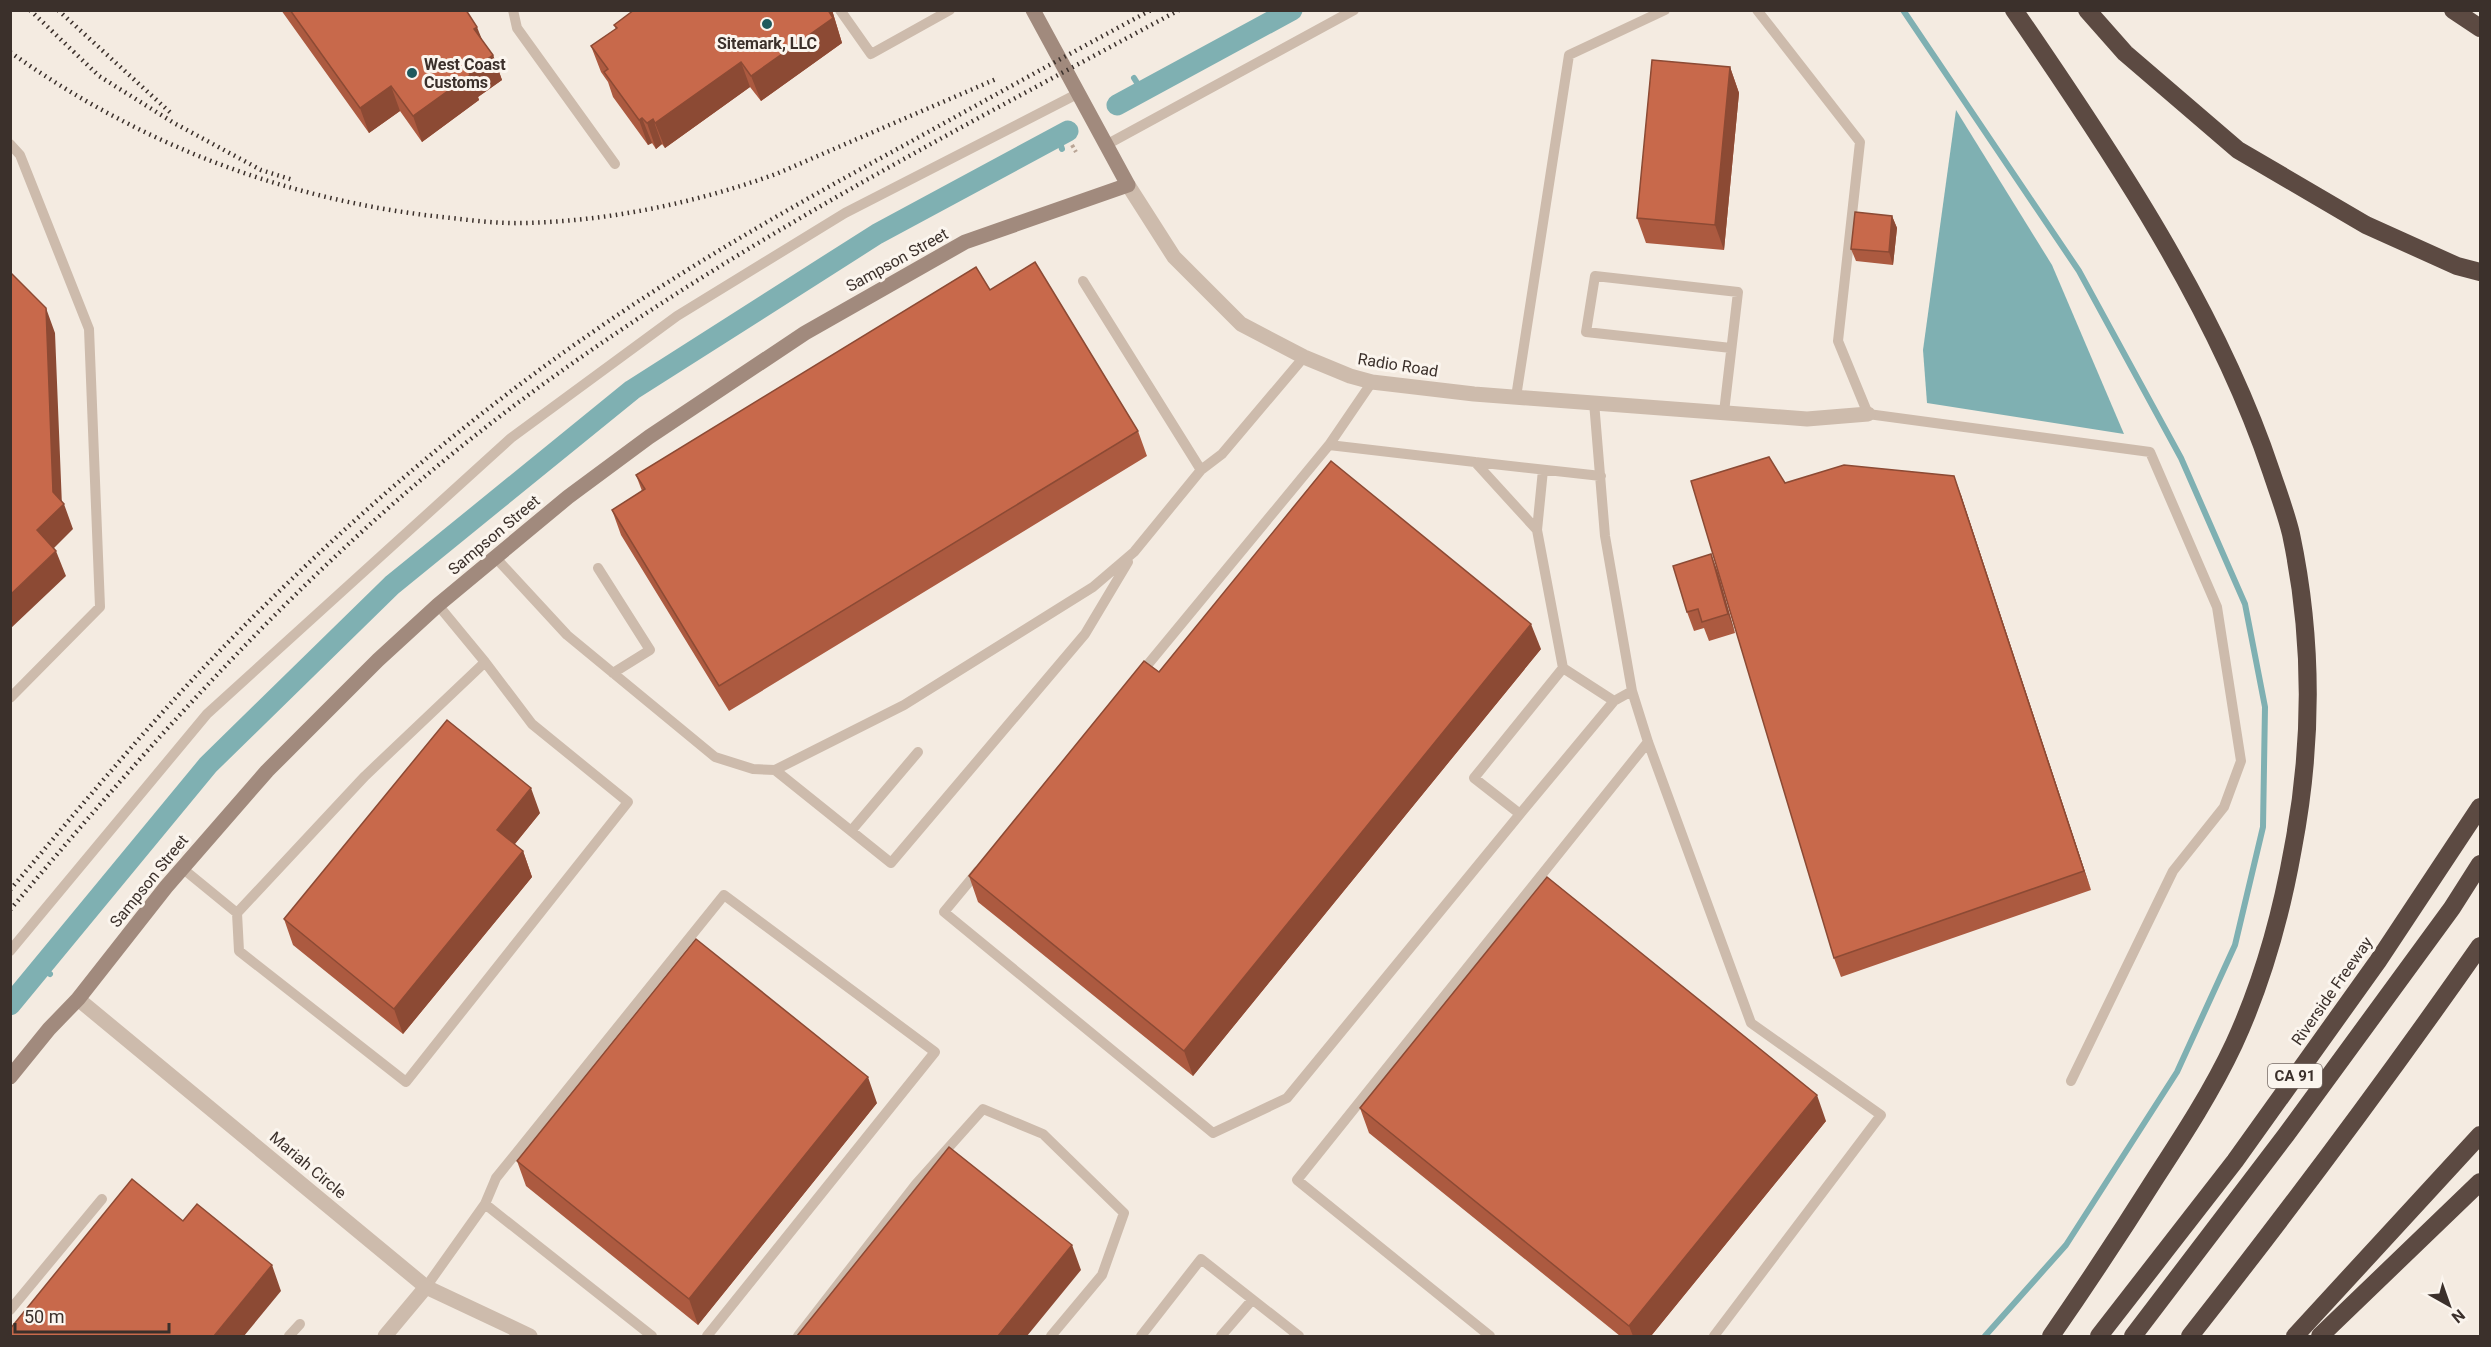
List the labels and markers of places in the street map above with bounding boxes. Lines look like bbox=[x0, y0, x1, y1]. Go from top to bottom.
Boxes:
marker: Sitemark, LLC bbox=[760, 17, 774, 31]
place label: Sitemark, LLC bbox=[717, 34, 817, 53]
place label: West Coast Customs bbox=[424, 55, 506, 92]
marker: West Coast Customs bbox=[405, 66, 419, 80]

